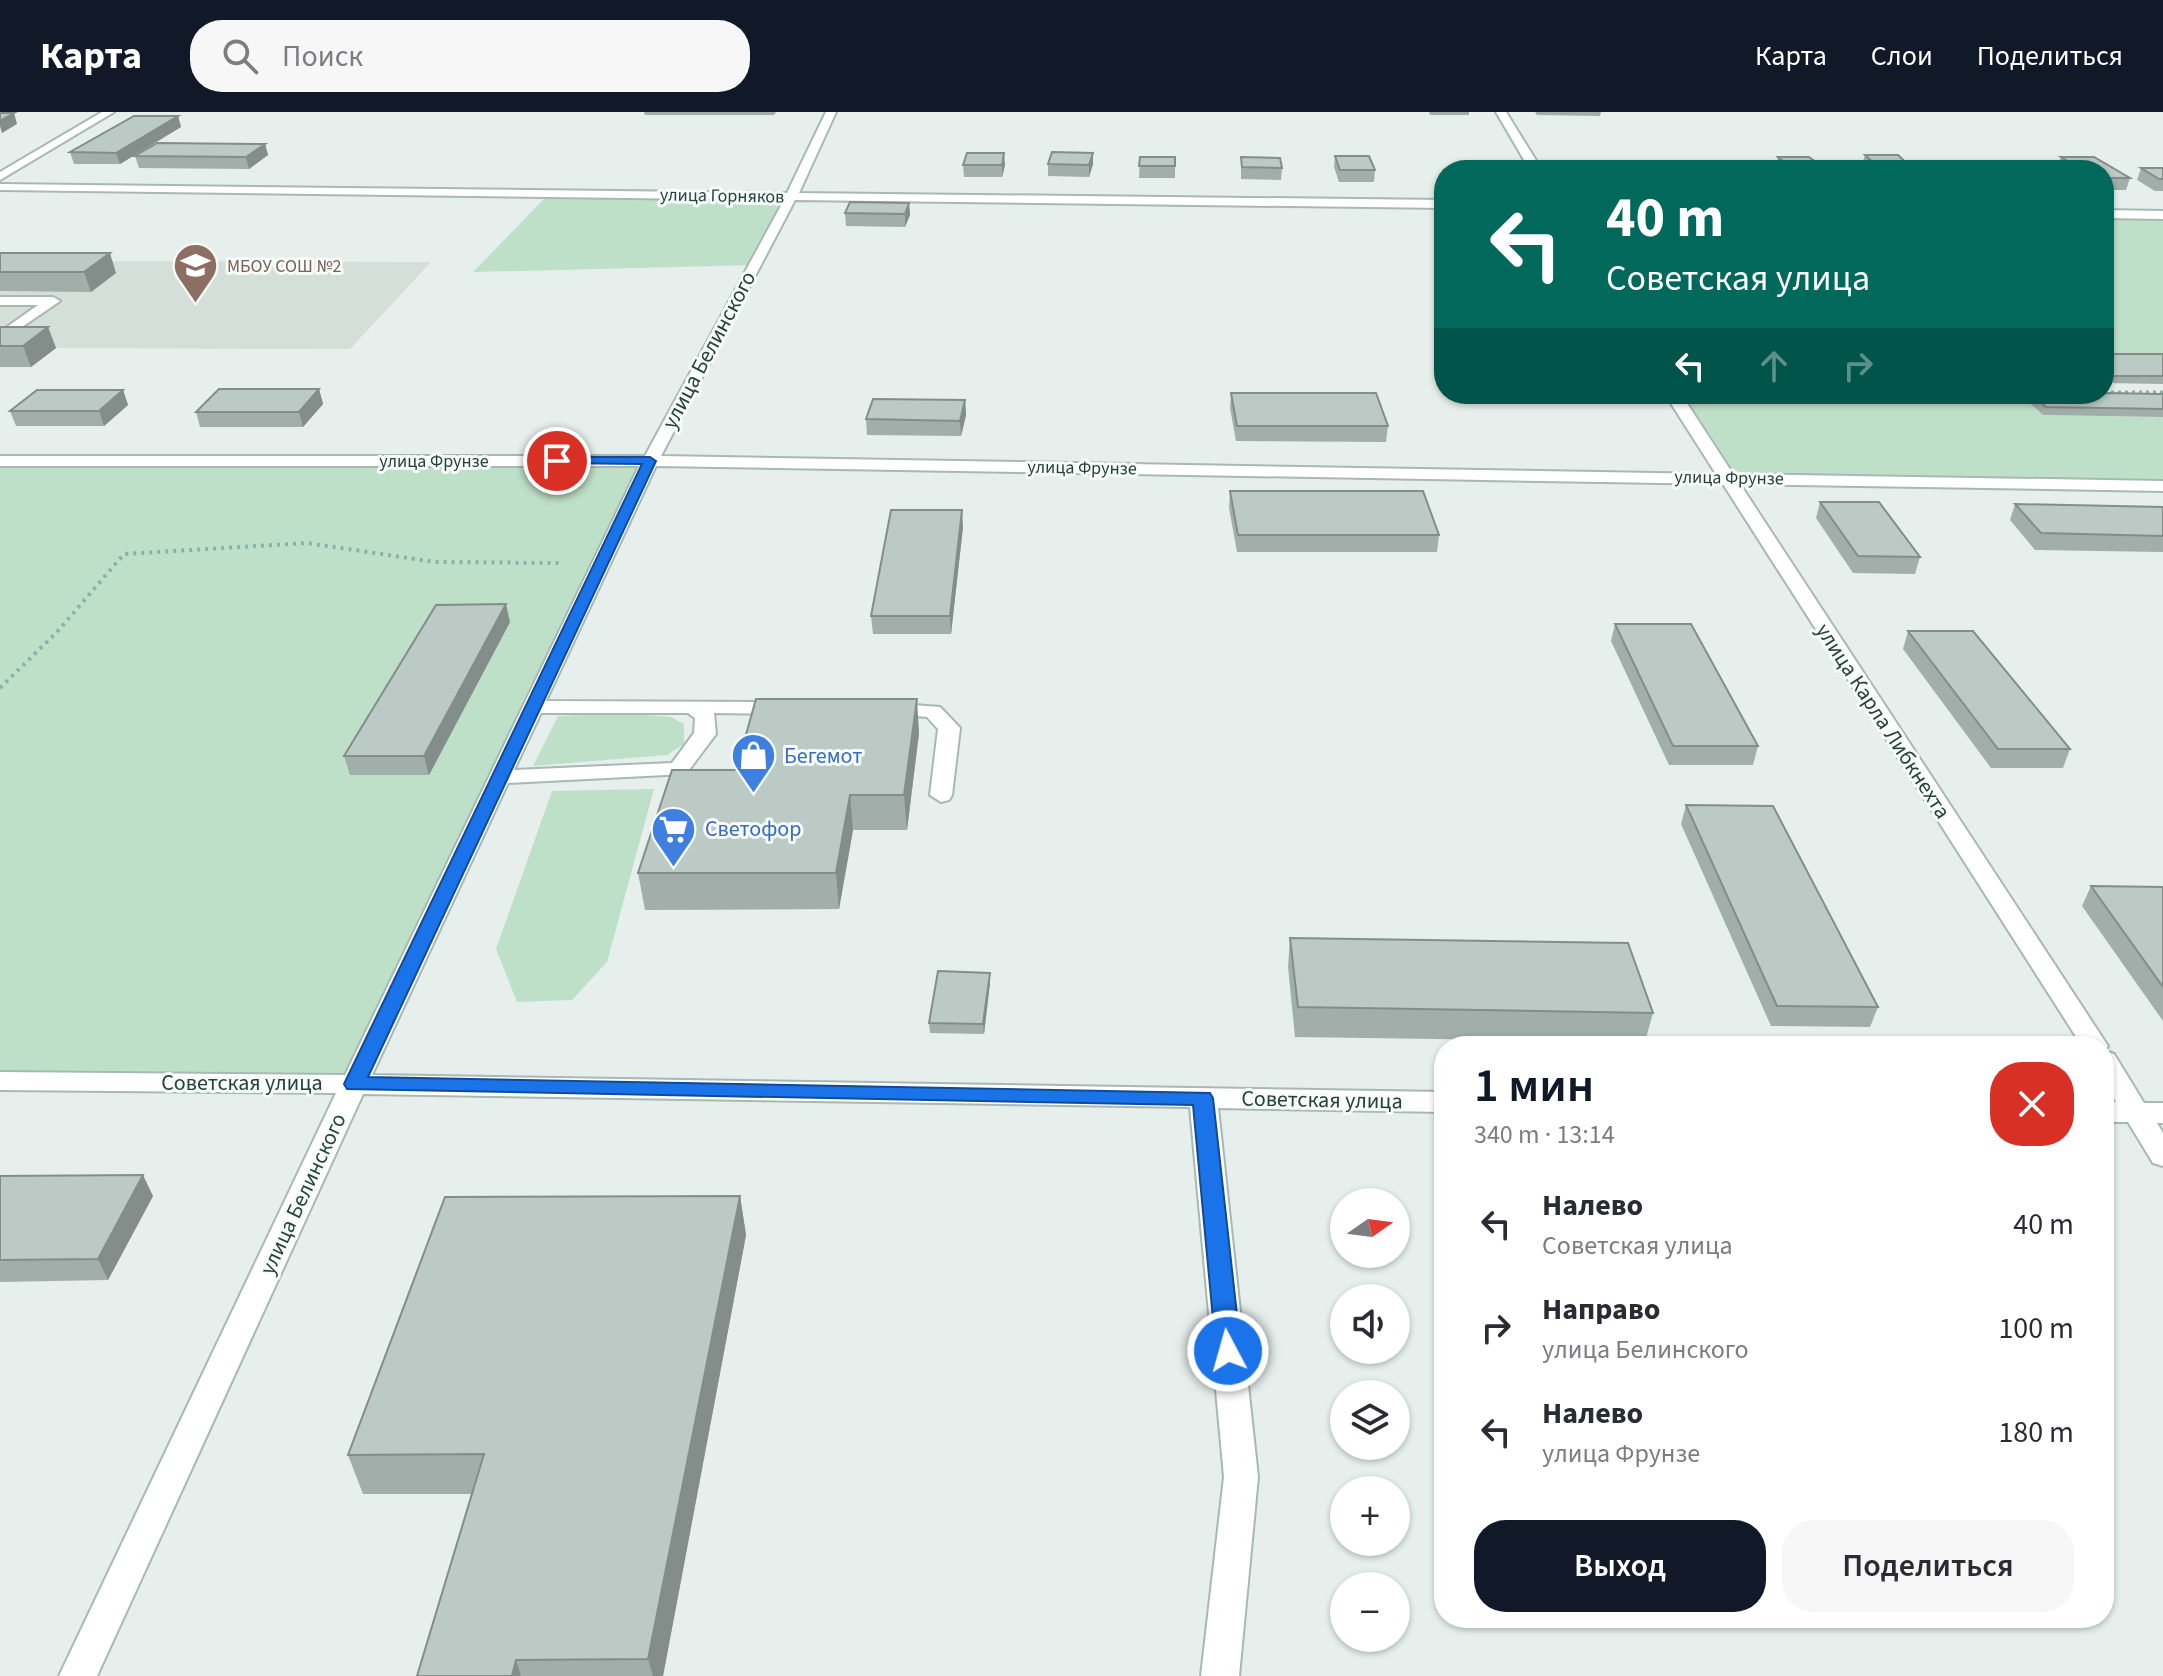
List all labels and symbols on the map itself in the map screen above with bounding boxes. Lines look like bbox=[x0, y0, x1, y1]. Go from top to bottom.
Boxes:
street label: улица Горняков bbox=[660, 182, 784, 210]
school or university icon: МБОУ СОШ №2 bbox=[172, 242, 220, 305]
place label: МБОУ СОШ №2 bbox=[227, 254, 342, 279]
street label: улица Белинского bbox=[654, 265, 764, 435]
pin bbox=[523, 427, 591, 495]
street label: улица Фрунзе bbox=[379, 449, 489, 474]
street label: улица Фрунзе bbox=[1027, 455, 1137, 481]
street label: улица Фрунзе bbox=[1674, 465, 1784, 491]
street label: улица Карла Либкнехта bbox=[1808, 617, 1958, 825]
shop icon: Бегемот bbox=[729, 732, 777, 795]
place label: Бегемот bbox=[784, 740, 862, 772]
supermarket icon: Светофор bbox=[650, 805, 698, 868]
place label: Светофор bbox=[705, 813, 801, 845]
street label: Советская улица bbox=[161, 1067, 323, 1099]
street label: Советская улица bbox=[1241, 1083, 1403, 1117]
street label: улица Белинского bbox=[252, 1108, 354, 1280]
north arrow bbox=[1330, 1188, 1410, 1268]
position arrow bbox=[1186, 1309, 1270, 1393]

